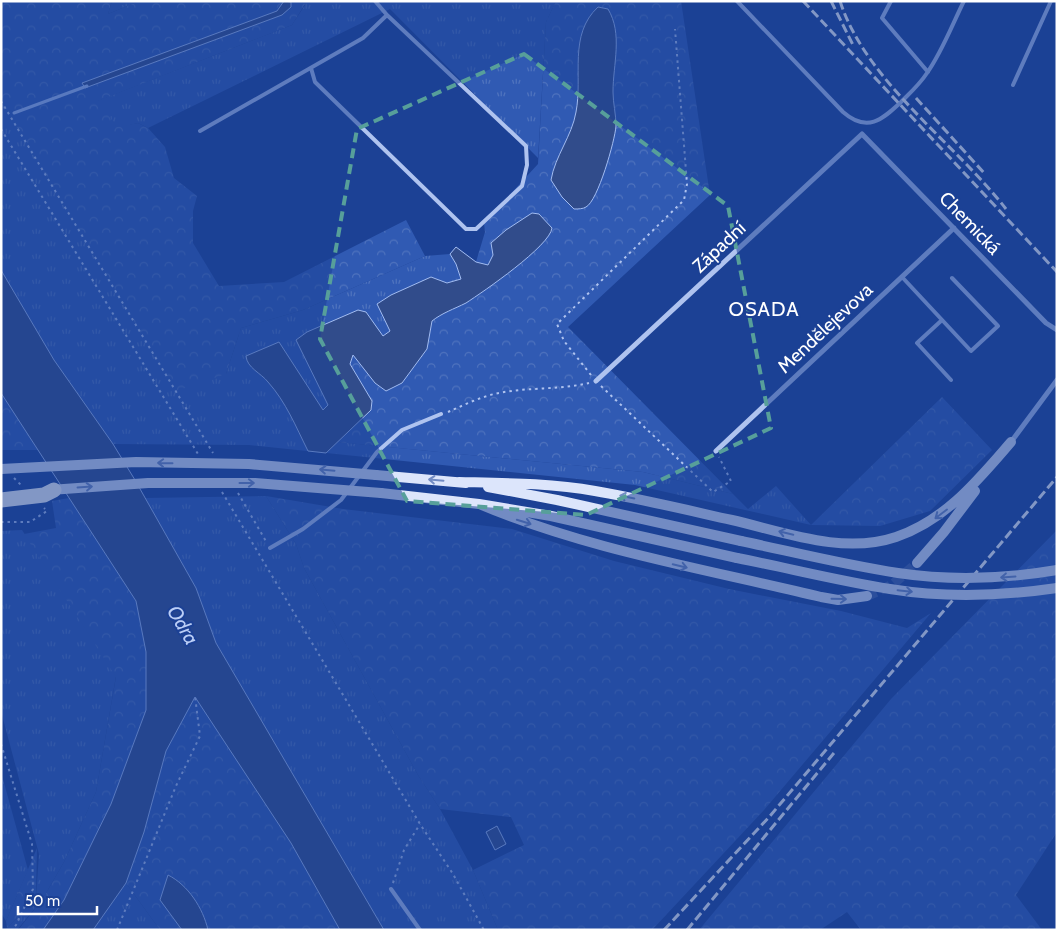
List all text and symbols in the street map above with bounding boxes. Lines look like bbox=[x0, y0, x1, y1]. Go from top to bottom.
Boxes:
street label: Chemická bbox=[934, 187, 1006, 259]
street label: Západní bbox=[688, 217, 750, 277]
street label: Mendělejevova bbox=[773, 278, 877, 378]
district label: OSADA bbox=[728, 297, 800, 321]
one-way arrow bbox=[157, 458, 174, 468]
one-way arrow bbox=[319, 466, 335, 475]
one-way arrow bbox=[428, 475, 444, 484]
one-way arrow bbox=[239, 479, 255, 488]
one-way arrow bbox=[77, 483, 93, 492]
one-way arrow bbox=[620, 492, 636, 501]
one-way arrow bbox=[934, 509, 948, 519]
one-way arrow bbox=[516, 517, 532, 527]
one-way arrow bbox=[778, 528, 794, 537]
one-way arrow bbox=[672, 561, 688, 571]
one-way arrow bbox=[1001, 572, 1017, 581]
one-way arrow bbox=[897, 586, 913, 596]
one-way arrow bbox=[831, 594, 847, 604]
water label: Odra bbox=[162, 601, 204, 649]
scale bar bbox=[18, 884, 96, 916]
text: 50 m bbox=[25, 892, 60, 910]

